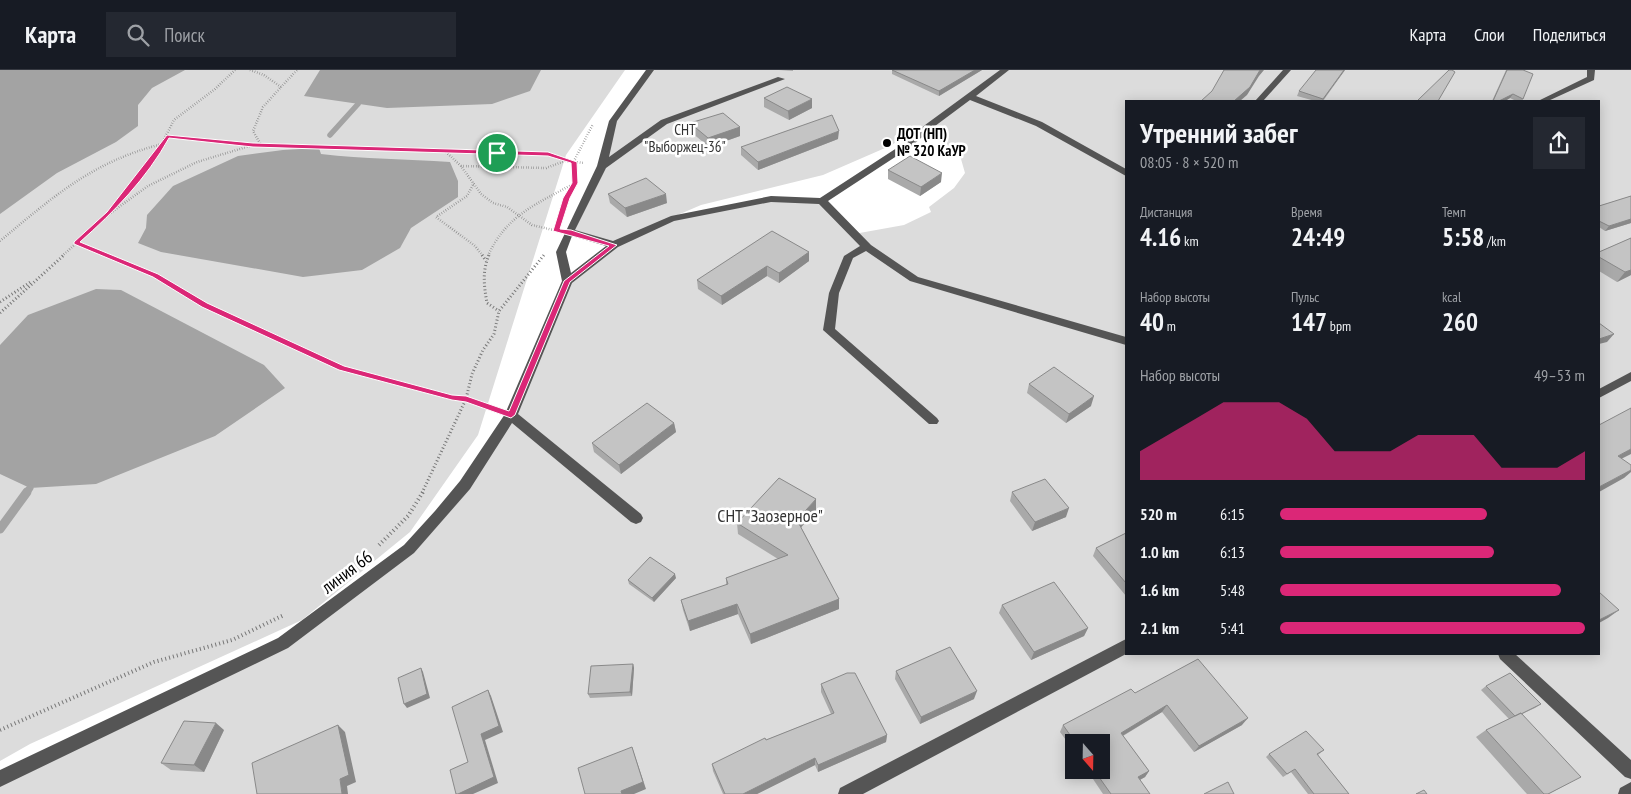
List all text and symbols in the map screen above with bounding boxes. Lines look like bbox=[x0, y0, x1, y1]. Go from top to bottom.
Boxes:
search box bbox=[106, 12, 456, 57]
text: Карта bbox=[25, 19, 76, 50]
icon: search bbox=[124, 21, 152, 49]
text: Поиск bbox=[164, 23, 205, 47]
text: Карта bbox=[1409, 23, 1446, 46]
text: Слои bbox=[1474, 23, 1505, 46]
text: Поделиться bbox=[1533, 23, 1606, 46]
text: Утренний забег bbox=[1140, 114, 1298, 151]
button: share bbox=[1533, 117, 1585, 169]
park label: СНТ "Выборжец-36" bbox=[644, 120, 726, 156]
place label: ДОТ (НП) № 320 КаУР bbox=[897, 124, 966, 160]
pin bbox=[476, 132, 518, 174]
marker: ДОТ (НП) № 320 КаУР bbox=[881, 137, 893, 149]
icon: arrive bbox=[483, 139, 511, 167]
text: 08:05 · 8 × 520 m bbox=[1140, 152, 1238, 172]
text: Дистанция bbox=[1140, 203, 1193, 221]
text: Время bbox=[1291, 203, 1322, 221]
text: Темп bbox=[1442, 203, 1466, 221]
text: 4.16 bbox=[1140, 221, 1181, 253]
text: 24:49 bbox=[1291, 221, 1345, 253]
text: 5:58 bbox=[1442, 221, 1484, 253]
text: km bbox=[1181, 232, 1199, 250]
text: /km bbox=[1484, 232, 1506, 250]
text: Набор высоты bbox=[1140, 288, 1210, 306]
text: Пульс bbox=[1291, 288, 1319, 306]
text: kcal bbox=[1442, 288, 1461, 306]
text: 40 bbox=[1140, 306, 1164, 338]
text: 147 bbox=[1291, 306, 1327, 338]
text: 260 bbox=[1442, 306, 1478, 338]
text: m bbox=[1164, 317, 1176, 335]
text: bpm bbox=[1327, 317, 1351, 335]
text: Набор высоты bbox=[1140, 365, 1220, 385]
text: 49–53 m bbox=[1534, 365, 1585, 385]
park label: СНТ "Заозерное" bbox=[717, 504, 823, 527]
text: 520 m bbox=[1140, 504, 1177, 524]
text: 6:15 bbox=[1220, 504, 1245, 524]
text: 1.0 km bbox=[1140, 542, 1179, 562]
text: 6:13 bbox=[1220, 542, 1245, 562]
street label: линия 66 bbox=[316, 545, 377, 599]
text: 1.6 km bbox=[1140, 580, 1179, 600]
text: 5:48 bbox=[1220, 580, 1245, 600]
text: 2.1 km bbox=[1140, 618, 1179, 638]
text: 5:41 bbox=[1220, 618, 1245, 638]
north arrow bbox=[1065, 734, 1110, 779]
map controls bbox=[1065, 734, 1110, 779]

